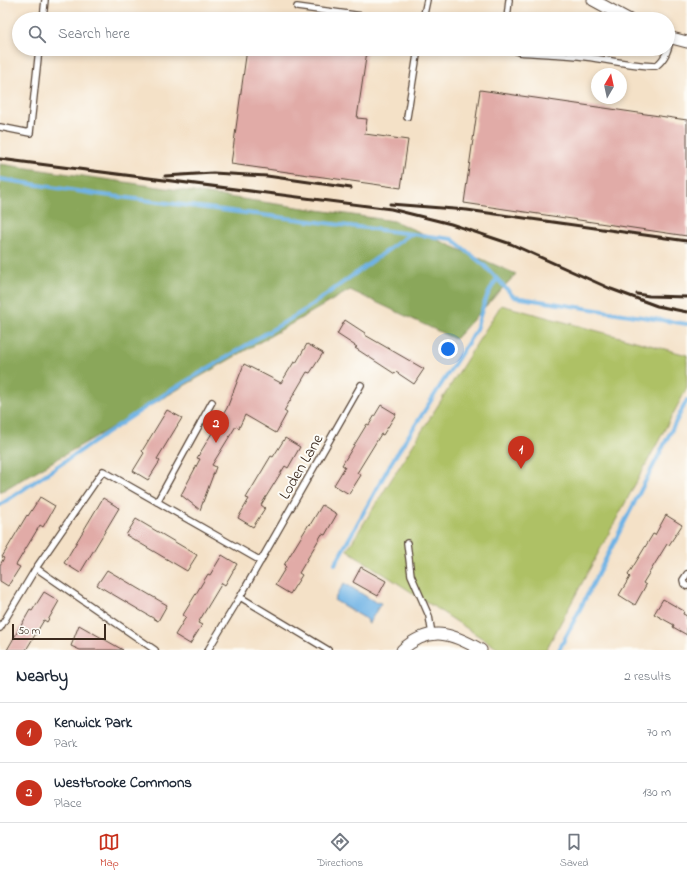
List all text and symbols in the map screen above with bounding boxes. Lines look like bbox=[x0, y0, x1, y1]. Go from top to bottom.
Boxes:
search box bbox=[12, 12, 675, 56]
icon: search bbox=[26, 23, 48, 45]
text: Search here bbox=[58, 23, 130, 45]
north arrow bbox=[591, 68, 627, 104]
your location bbox=[438, 339, 458, 359]
pin: 2 bbox=[203, 410, 229, 443]
street label: Loden Lane bbox=[273, 429, 331, 504]
pin: 1 bbox=[508, 436, 534, 469]
scale bar bbox=[12, 622, 106, 641]
text: 50 m bbox=[18, 623, 40, 639]
text: Nearby bbox=[16, 664, 68, 689]
text: 2 results bbox=[624, 667, 671, 686]
text: Kenwick Park bbox=[54, 712, 132, 734]
text: 1 bbox=[27, 723, 31, 742]
text: 70 m bbox=[647, 723, 671, 742]
text: Park bbox=[54, 734, 78, 753]
text: Westbrooke Commons bbox=[54, 772, 192, 794]
text: 2 bbox=[26, 783, 32, 802]
text: 130 m bbox=[643, 783, 671, 802]
text: Place bbox=[54, 794, 82, 813]
tab: Map bbox=[98, 831, 120, 871]
tab: Directions bbox=[317, 831, 363, 871]
tab: Saved bbox=[560, 831, 589, 871]

